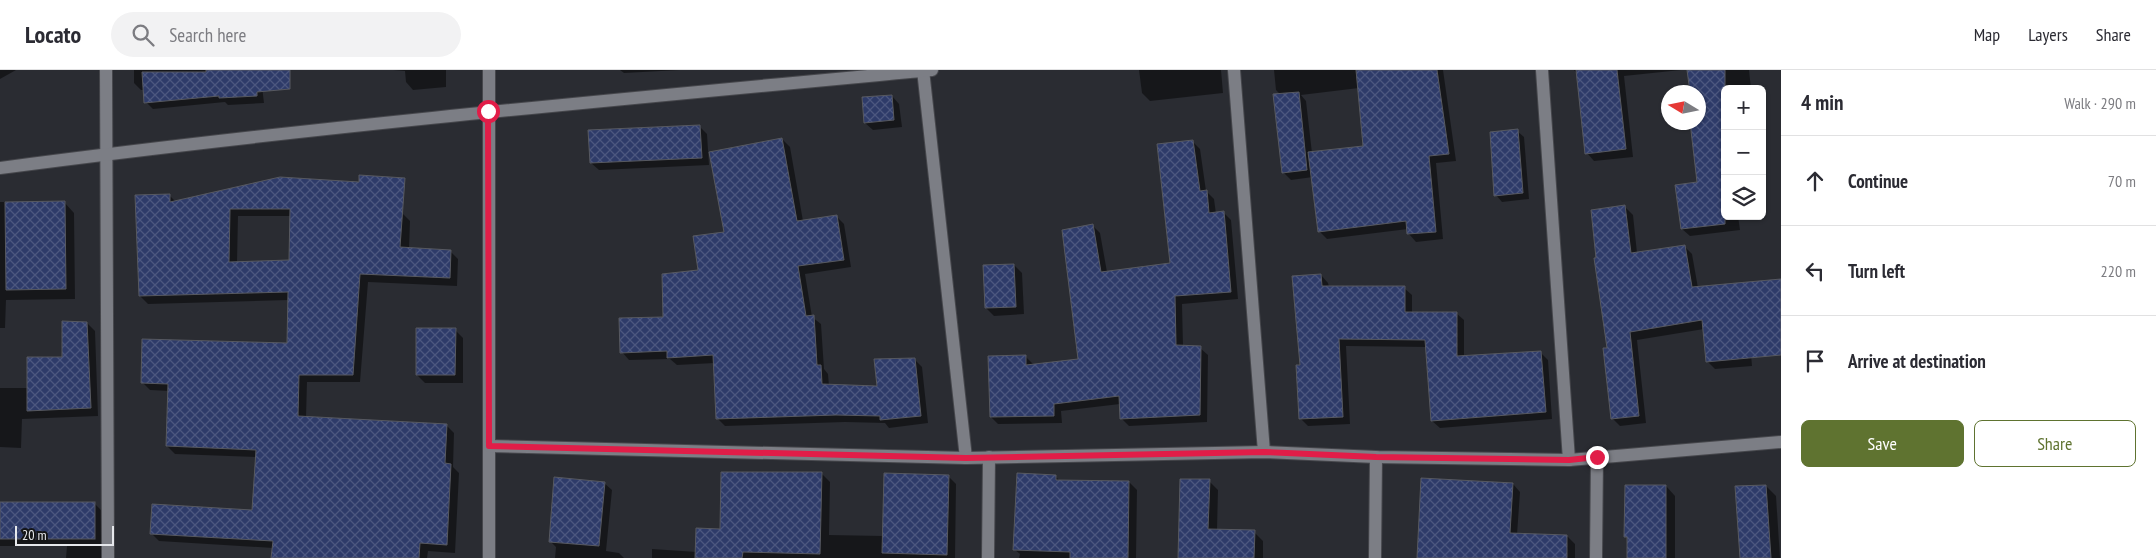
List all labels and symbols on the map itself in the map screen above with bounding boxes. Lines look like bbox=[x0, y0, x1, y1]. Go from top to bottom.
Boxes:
north arrow bbox=[1661, 85, 1706, 130]
route start bbox=[477, 100, 500, 123]
route end bbox=[1586, 446, 1609, 469]
scale bar bbox=[15, 523, 114, 546]

